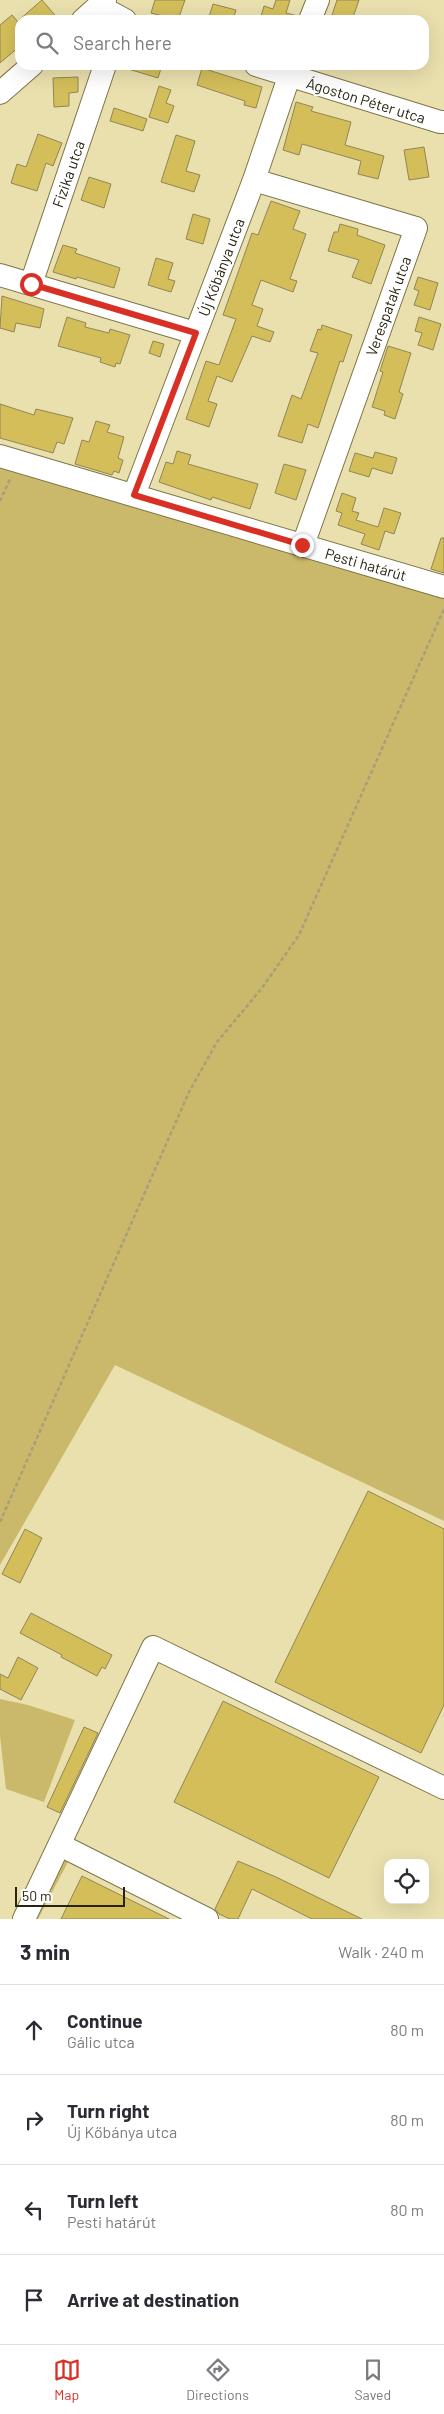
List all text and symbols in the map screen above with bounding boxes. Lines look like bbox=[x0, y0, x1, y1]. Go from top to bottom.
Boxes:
search box bbox=[15, 15, 429, 70]
icon: search bbox=[33, 29, 61, 57]
text: Search here bbox=[73, 31, 172, 54]
street label: Ágoston Péter utca bbox=[304, 73, 428, 127]
street label: Fizika utca bbox=[48, 138, 88, 210]
street label: Új Kőbánya utca bbox=[194, 216, 248, 318]
street label: Verespatak utca bbox=[362, 254, 414, 358]
route start bbox=[20, 273, 43, 296]
route end bbox=[291, 534, 314, 557]
street label: Pesti határút bbox=[323, 544, 409, 584]
map controls bbox=[384, 1859, 429, 1904]
button: locate bbox=[384, 1859, 429, 1904]
scale bar bbox=[15, 1884, 125, 1907]
text: 50 m bbox=[22, 1887, 51, 1904]
text: 3 min bbox=[20, 1939, 70, 1964]
text: Walk · 240 m bbox=[338, 1942, 424, 1961]
text: Continue bbox=[67, 2009, 143, 2032]
icon: ahead bbox=[20, 2016, 48, 2044]
text: 80 m bbox=[390, 2020, 424, 2039]
text: Gálic utca bbox=[67, 2032, 135, 2051]
text: Turn right bbox=[67, 2099, 149, 2122]
icon: right bbox=[20, 2106, 48, 2134]
text: 80 m bbox=[390, 2110, 424, 2129]
text: Új Kőbánya utca bbox=[67, 2122, 177, 2141]
text: Turn left bbox=[67, 2189, 138, 2212]
icon: left bbox=[20, 2196, 48, 2224]
text: 80 m bbox=[390, 2200, 424, 2219]
text: Pesti határút bbox=[67, 2212, 156, 2231]
icon: arrive bbox=[20, 2286, 48, 2314]
text: Arrive at destination bbox=[67, 2288, 239, 2311]
tab: Map bbox=[53, 2356, 81, 2403]
tab: Directions bbox=[186, 2356, 249, 2403]
tab: Saved bbox=[354, 2356, 391, 2403]

